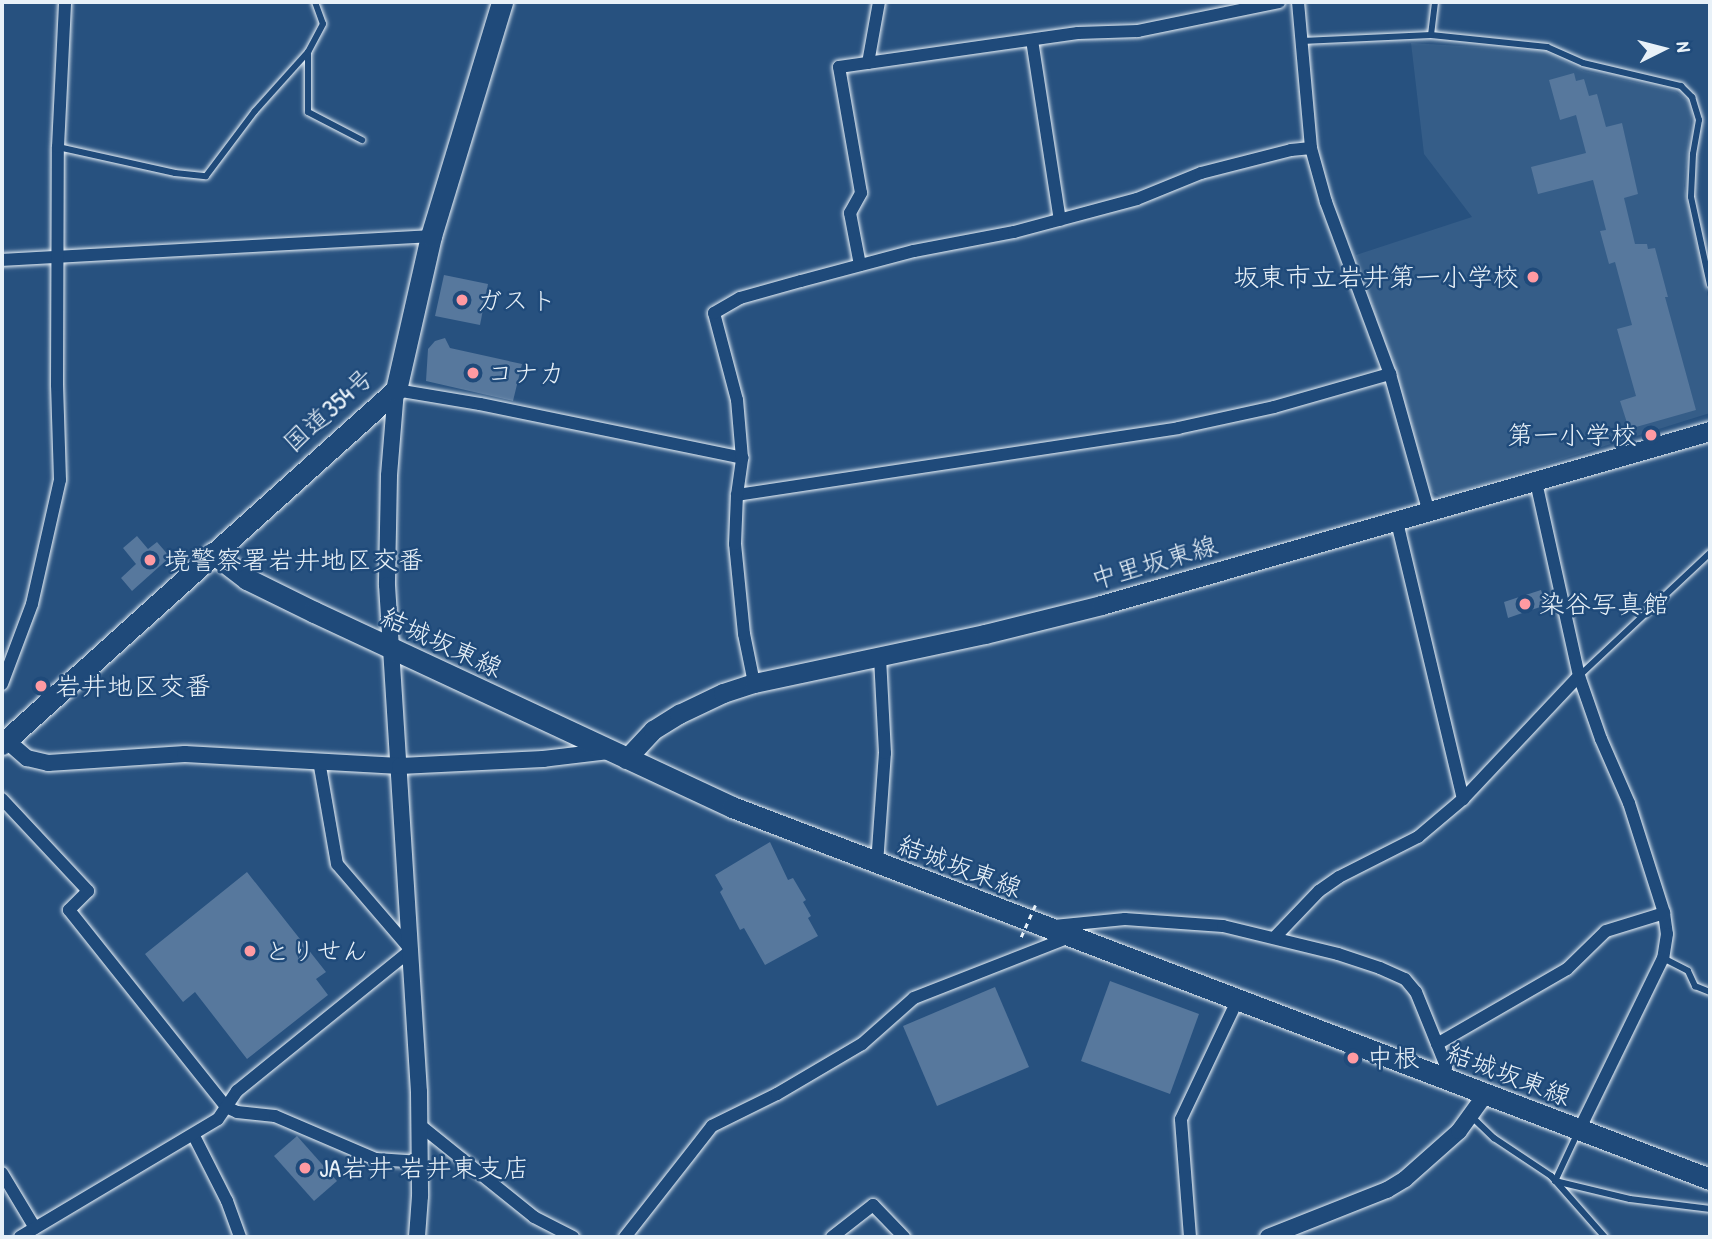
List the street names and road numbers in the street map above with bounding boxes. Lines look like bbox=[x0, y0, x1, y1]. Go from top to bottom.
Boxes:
street label: 国道354号 bbox=[277, 361, 379, 459]
street label: 中里坂東線 bbox=[1087, 529, 1221, 595]
street label: 結城坂東線 bbox=[376, 600, 508, 684]
street label: 結城坂東線 bbox=[894, 828, 1026, 904]
street label: 結城坂東線 bbox=[1443, 1036, 1575, 1112]

